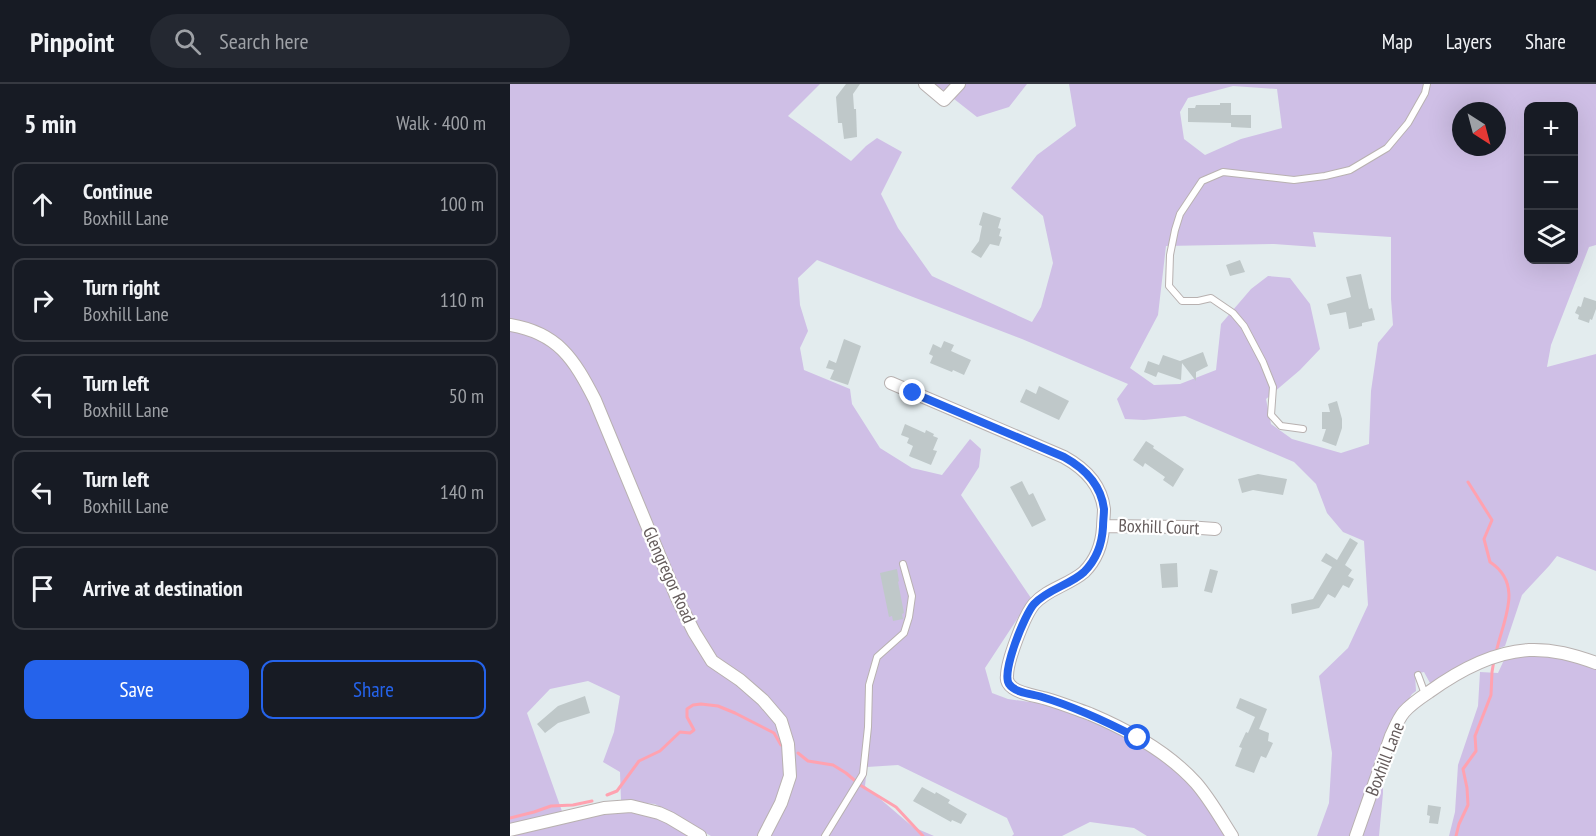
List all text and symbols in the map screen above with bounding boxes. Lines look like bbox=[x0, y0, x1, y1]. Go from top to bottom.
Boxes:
search box bbox=[150, 14, 570, 68]
text: Pinpoint bbox=[30, 23, 114, 60]
icon: search bbox=[171, 25, 204, 58]
text: Search here bbox=[219, 27, 309, 55]
text: Map bbox=[1382, 28, 1413, 55]
text: Layers bbox=[1446, 28, 1492, 55]
text: Share bbox=[1525, 28, 1566, 55]
north arrow bbox=[1452, 102, 1506, 156]
map controls bbox=[1524, 102, 1578, 264]
button: + bbox=[1524, 102, 1578, 156]
text: 5 min bbox=[24, 107, 77, 140]
text: Walk · 400 m bbox=[396, 110, 486, 136]
button: − bbox=[1524, 156, 1578, 210]
text: Continue bbox=[83, 177, 153, 205]
icon: ahead bbox=[26, 188, 59, 221]
text: 100 m bbox=[440, 191, 484, 217]
text: Boxhill Lane bbox=[83, 205, 169, 231]
button: layers bbox=[1524, 210, 1578, 264]
text: Turn right bbox=[83, 273, 160, 301]
icon: right bbox=[26, 284, 59, 317]
text: 110 m bbox=[440, 287, 484, 313]
text: Boxhill Lane bbox=[83, 301, 169, 327]
text: Turn left bbox=[83, 369, 149, 397]
route end bbox=[899, 379, 925, 405]
icon: left bbox=[26, 380, 59, 413]
text: 50 m bbox=[449, 383, 484, 409]
text: Boxhill Lane bbox=[83, 397, 169, 423]
text: Turn left bbox=[83, 465, 149, 493]
icon: left bbox=[26, 476, 59, 509]
text: 140 m bbox=[440, 479, 484, 505]
text: Boxhill Lane bbox=[83, 493, 169, 519]
street label: Boxhill Court bbox=[1118, 514, 1200, 539]
street label: Glengregor Road bbox=[638, 523, 701, 627]
icon: arrive bbox=[26, 572, 59, 605]
text: Arrive at destination bbox=[83, 574, 243, 602]
button: Save bbox=[24, 660, 249, 719]
button: Share bbox=[261, 660, 486, 719]
street label: Boxhill Lane bbox=[1360, 719, 1409, 799]
route start bbox=[1124, 724, 1150, 750]

